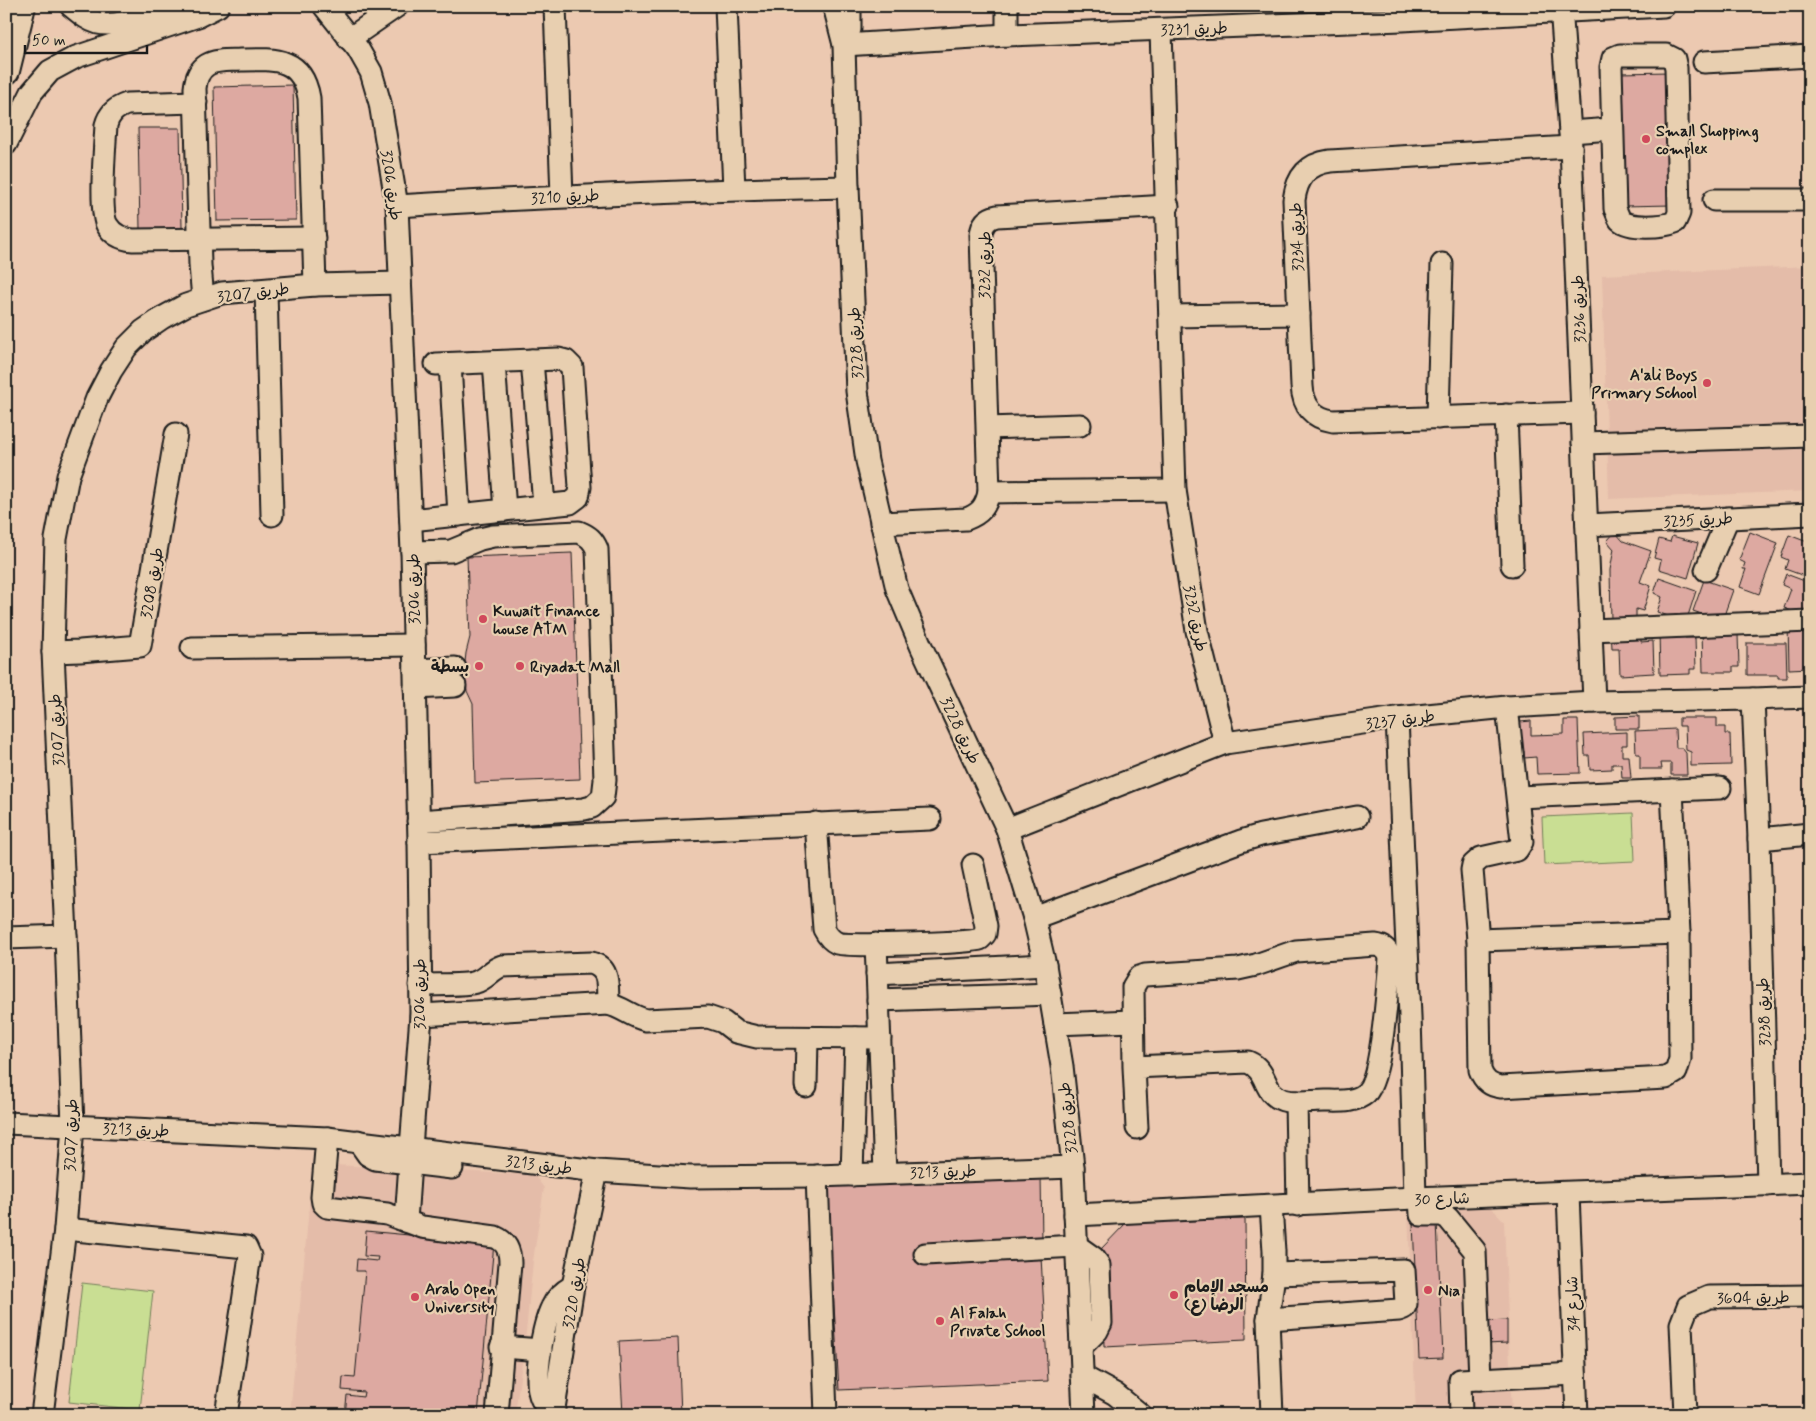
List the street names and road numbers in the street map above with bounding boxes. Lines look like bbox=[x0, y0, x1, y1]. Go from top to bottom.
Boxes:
street label: طريق 3231 bbox=[1160, 18, 1228, 41]
street label: طريق 3206 bbox=[375, 148, 406, 222]
street label: طريق 3210 bbox=[530, 185, 600, 210]
street label: طريق 3234 bbox=[1286, 202, 1309, 272]
street label: طريق 3232 bbox=[974, 231, 997, 299]
street label: طريق 3236 bbox=[1568, 274, 1591, 343]
street label: طريق 3207 bbox=[216, 279, 291, 308]
street label: طريق 3228 bbox=[844, 306, 869, 380]
street label: طريق 3235 bbox=[1663, 508, 1733, 533]
street label: طريق 3208 bbox=[136, 546, 169, 621]
street label: طريق 3206 bbox=[403, 553, 426, 625]
street label: طريق 3232 bbox=[1178, 583, 1211, 654]
street label: طريق 3207 bbox=[45, 693, 70, 767]
street label: طريق 3228 bbox=[935, 693, 984, 768]
street label: طريق 3237 bbox=[1364, 706, 1436, 735]
street label: طريق 3206 bbox=[410, 958, 431, 1030]
street label: طريق 3238 bbox=[1753, 977, 1776, 1047]
street label: طريق 3228 bbox=[1054, 1081, 1083, 1155]
street label: طريق 3207 bbox=[60, 1098, 83, 1172]
street label: طريق 3213 bbox=[102, 1119, 170, 1142]
street label: طريق 3213 bbox=[504, 1151, 573, 1180]
street label: طريق 3213 bbox=[909, 1161, 977, 1184]
street label: شارع 30 bbox=[1414, 1188, 1470, 1211]
street label: طريق 3220 bbox=[558, 1256, 591, 1331]
street label: شارع 34 bbox=[1562, 1276, 1585, 1332]
street label: طريق 3604 bbox=[1716, 1287, 1790, 1310]

